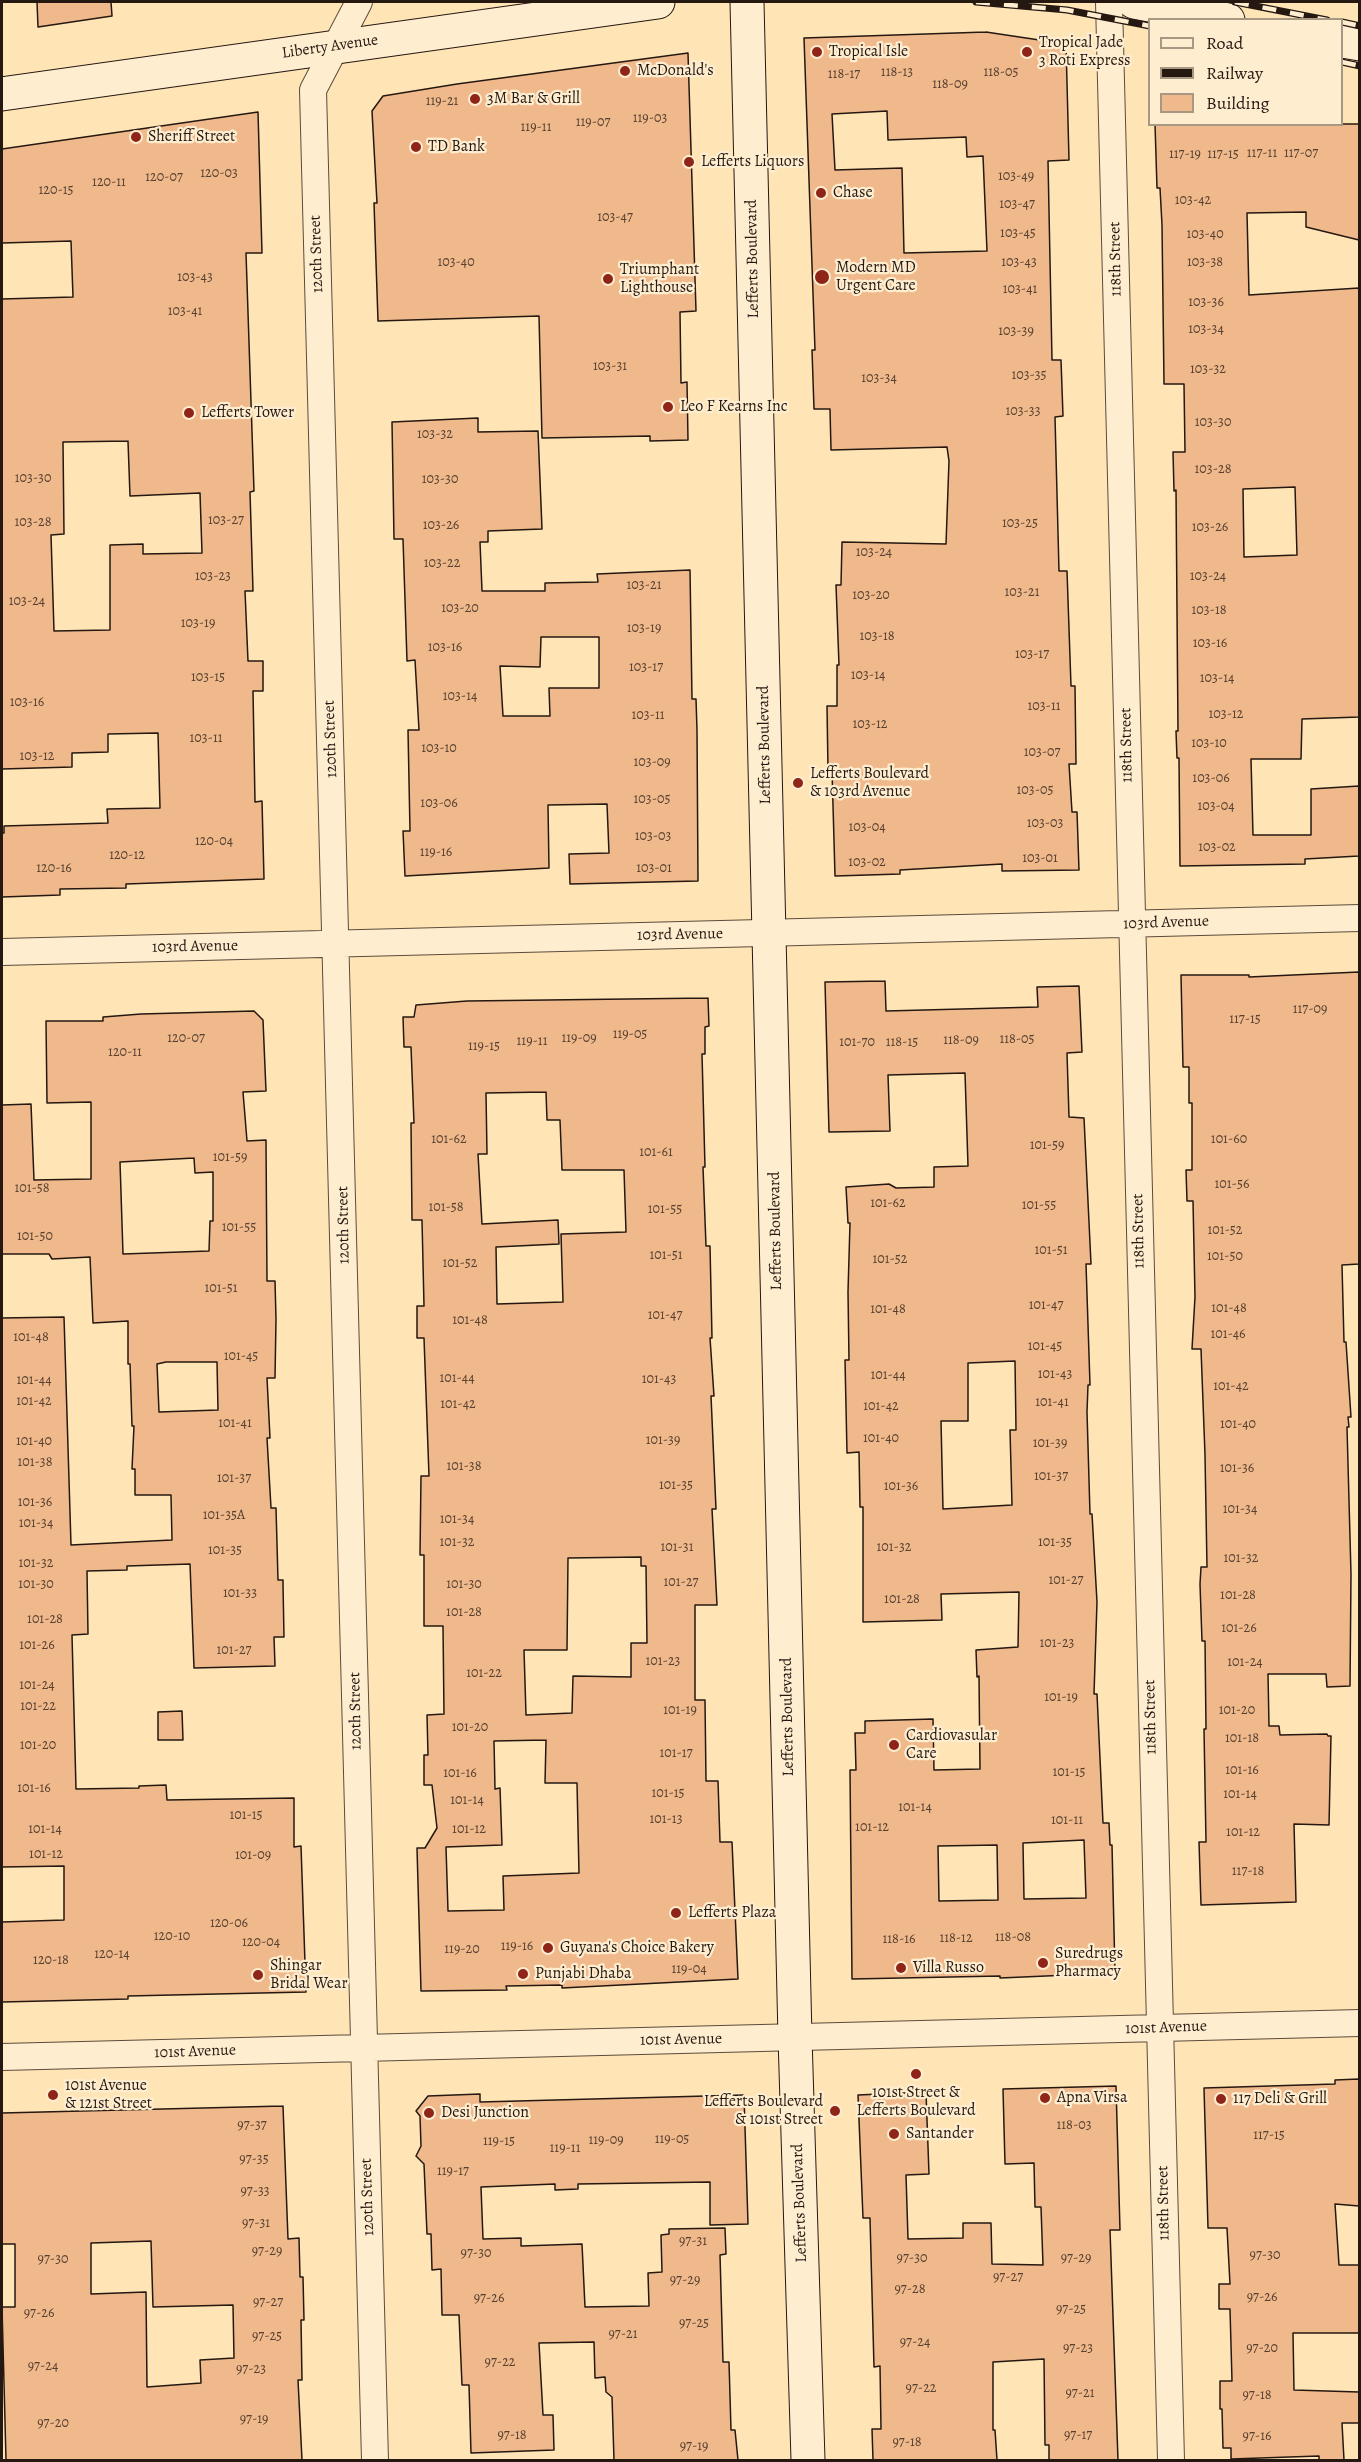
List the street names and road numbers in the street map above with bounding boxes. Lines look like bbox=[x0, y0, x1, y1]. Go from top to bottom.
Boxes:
street label: Liberty Avenue bbox=[280, 31, 380, 63]
street label: Lefferts Boulevard bbox=[742, 199, 764, 319]
street label: 120th Street bbox=[306, 215, 328, 293]
street label: 118th Street bbox=[1106, 221, 1126, 297]
street label: Lefferts Boulevard bbox=[754, 685, 776, 805]
street label: 120th Street bbox=[320, 700, 342, 778]
street label: 118th Street bbox=[1117, 707, 1137, 783]
street label: 103rd Avenue bbox=[1123, 912, 1209, 934]
street label: 103rd Avenue bbox=[637, 925, 723, 945]
street label: 103rd Avenue bbox=[152, 937, 238, 957]
street label: Lefferts Boulevard bbox=[765, 1171, 787, 1291]
street label: 120th Street bbox=[334, 1186, 354, 1264]
street label: 118th Street bbox=[1129, 1193, 1149, 1269]
street label: Lefferts Boulevard bbox=[777, 1657, 799, 1777]
street label: 120th Street bbox=[346, 1672, 366, 1750]
street label: 118th Street bbox=[1141, 1679, 1161, 1755]
street label: 101st Avenue bbox=[1125, 2017, 1207, 2039]
street label: 101st Avenue bbox=[640, 2030, 722, 2050]
street label: 101st Avenue bbox=[154, 2041, 236, 2063]
street label: Lefferts Boulevard bbox=[788, 2143, 812, 2263]
street label: 120th Street bbox=[357, 2158, 379, 2236]
street label: 118th Street bbox=[1154, 2165, 1174, 2241]

